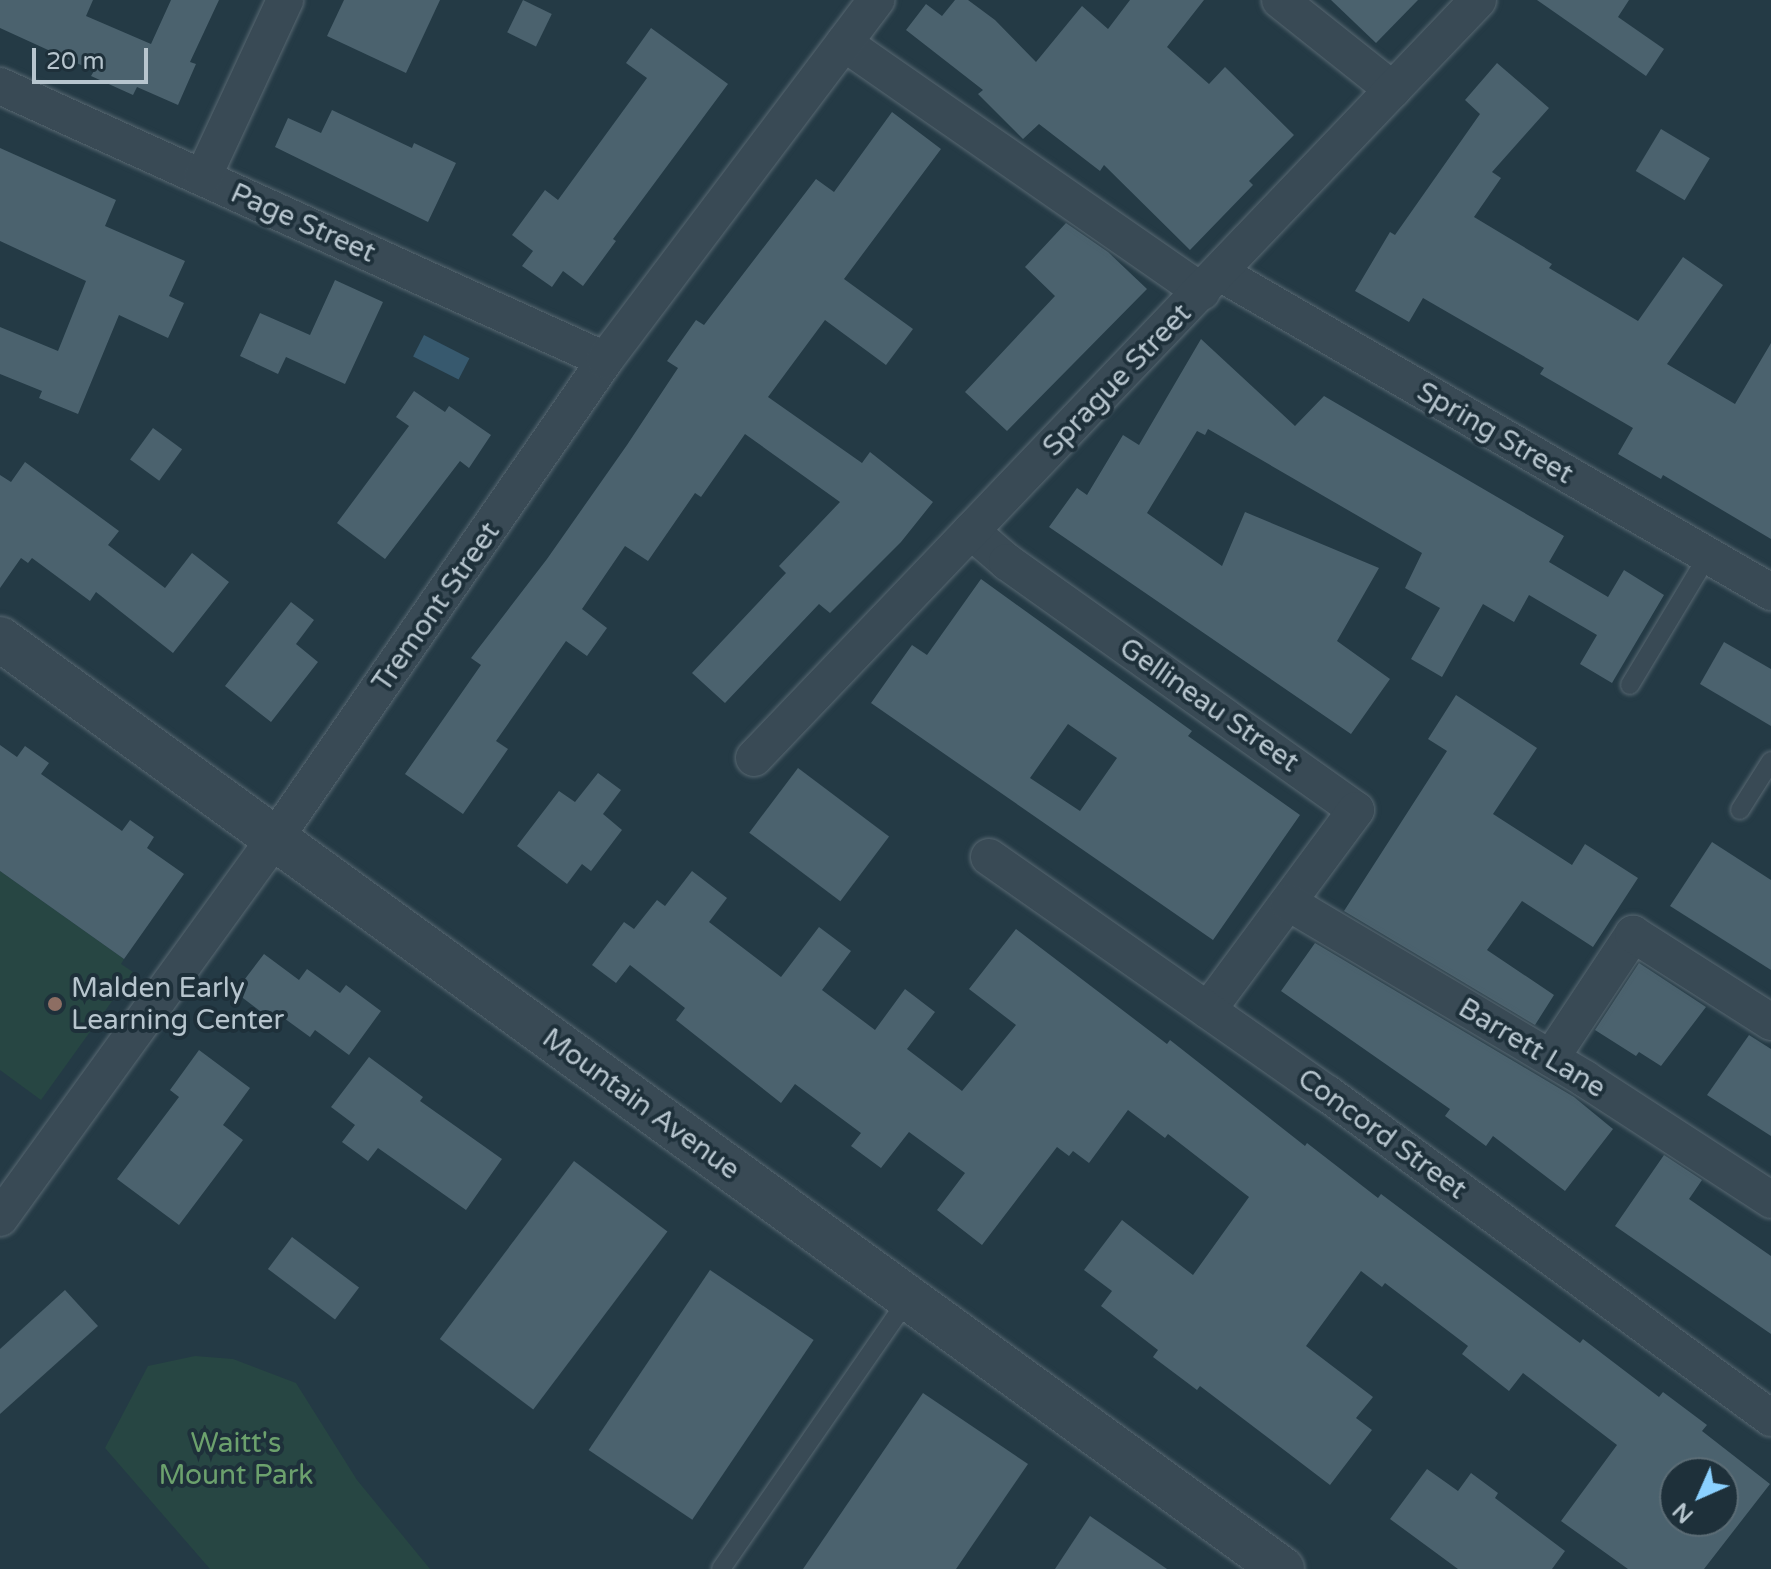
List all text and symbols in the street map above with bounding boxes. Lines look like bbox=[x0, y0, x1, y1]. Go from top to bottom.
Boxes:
scale bar bbox=[36, 32, 152, 82]
text: 20 m bbox=[46, 47, 104, 76]
street label: Page Street bbox=[226, 176, 380, 270]
street label: Sprague Street bbox=[1036, 297, 1198, 463]
street label: Spring Street bbox=[1411, 375, 1579, 491]
street label: Tremont Street bbox=[365, 516, 507, 698]
street label: Gellineau Street bbox=[1113, 631, 1305, 779]
place label: Malden Early Learning Center bbox=[71, 971, 284, 1037]
street label: Barrett Lane bbox=[1452, 991, 1612, 1105]
marker: Malden Early Learning Center bbox=[46, 995, 64, 1013]
street label: Mountain Avenue bbox=[536, 1021, 746, 1187]
street label: Concord Street bbox=[1291, 1062, 1473, 1206]
park label: Waitt's Mount Park bbox=[158, 1426, 314, 1492]
north arrow bbox=[1659, 1457, 1739, 1537]
text: N bbox=[1668, 1497, 1699, 1528]

